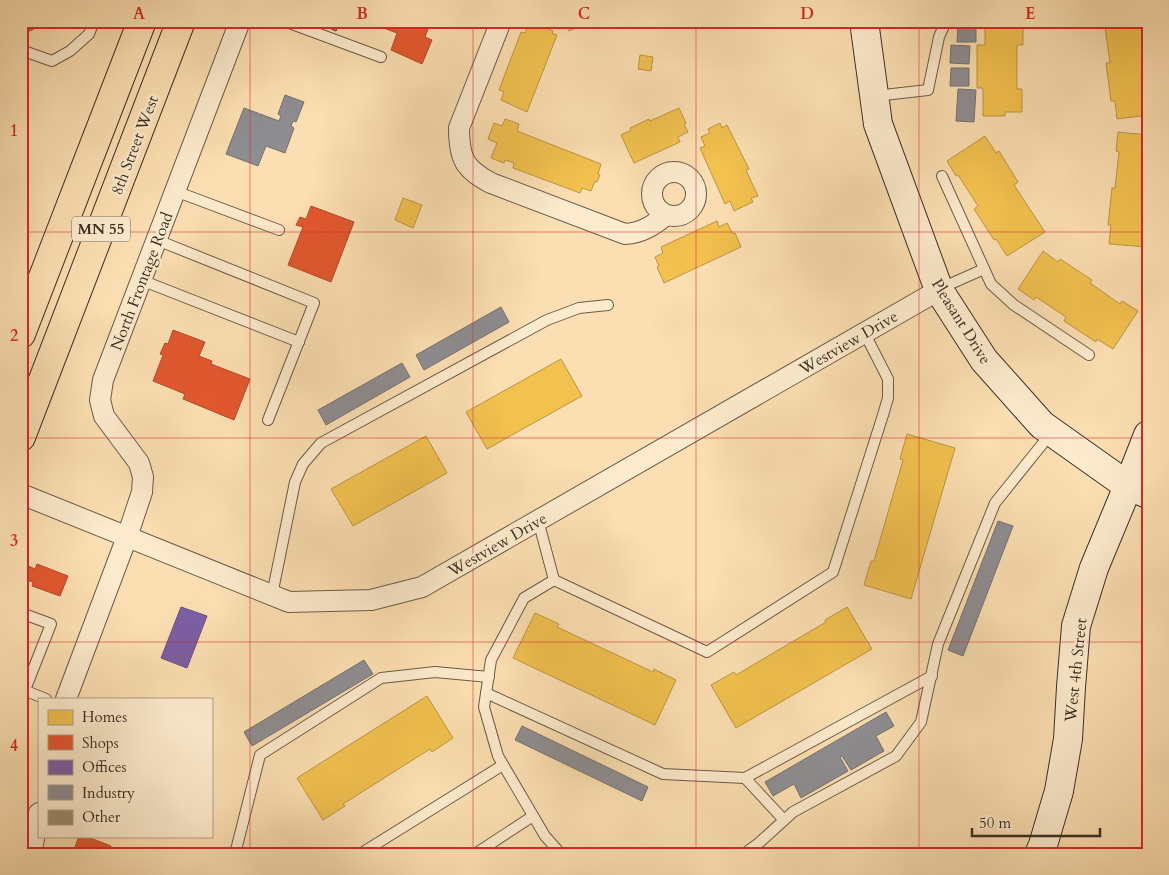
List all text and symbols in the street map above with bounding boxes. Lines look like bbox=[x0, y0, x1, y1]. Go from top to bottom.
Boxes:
text: A bbox=[133, 3, 145, 25]
text: B bbox=[356, 3, 368, 25]
text: C bbox=[578, 3, 590, 25]
text: D bbox=[800, 3, 814, 25]
text: E bbox=[1025, 3, 1035, 25]
street label: 8th Street West bbox=[106, 93, 164, 198]
text: 1 bbox=[10, 120, 18, 142]
street label: North Frontage Road bbox=[105, 209, 179, 354]
road number: MN 55 bbox=[72, 216, 130, 242]
street label: Pleasant Drive bbox=[926, 275, 996, 369]
street label: Westview Drive bbox=[794, 306, 902, 381]
text: 2 bbox=[10, 325, 18, 347]
street label: Westview Drive bbox=[443, 508, 551, 583]
text: 3 bbox=[10, 530, 18, 552]
street label: West 4th Street bbox=[1059, 617, 1092, 724]
legend bbox=[38, 698, 212, 838]
text: Homes bbox=[82, 707, 127, 727]
text: Shops bbox=[82, 733, 119, 753]
text: 4 bbox=[10, 735, 18, 757]
text: Offices bbox=[82, 757, 127, 777]
text: Industry bbox=[82, 783, 135, 803]
scale bar bbox=[972, 805, 1099, 837]
text: Other bbox=[82, 807, 121, 827]
text: 50 m bbox=[979, 813, 1011, 833]

